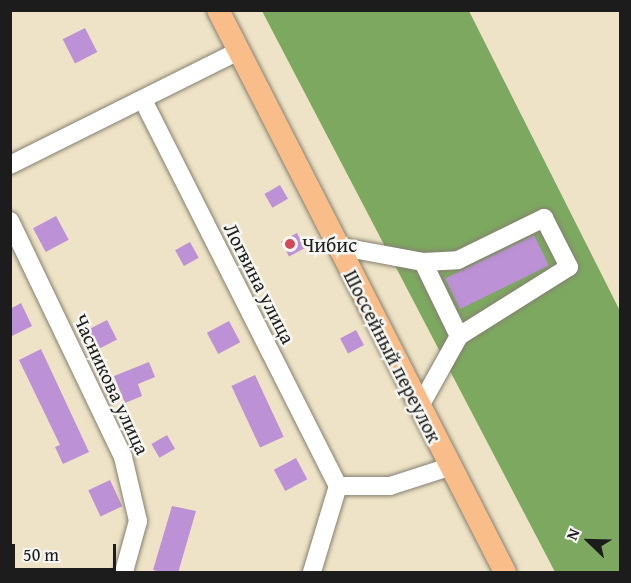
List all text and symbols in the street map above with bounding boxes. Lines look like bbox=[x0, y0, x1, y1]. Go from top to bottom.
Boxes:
street label: Логвина улица bbox=[219, 219, 301, 347]
place label: Чибис bbox=[302, 232, 357, 256]
marker: Чибис bbox=[283, 237, 297, 251]
street label: Шоссейный переулок bbox=[339, 266, 447, 446]
street label: Часникова улица bbox=[69, 310, 155, 458]
north arrow bbox=[559, 511, 619, 571]
text: N bbox=[559, 524, 586, 544]
scale bar bbox=[15, 532, 118, 570]
text: 50 m bbox=[23, 541, 59, 568]

